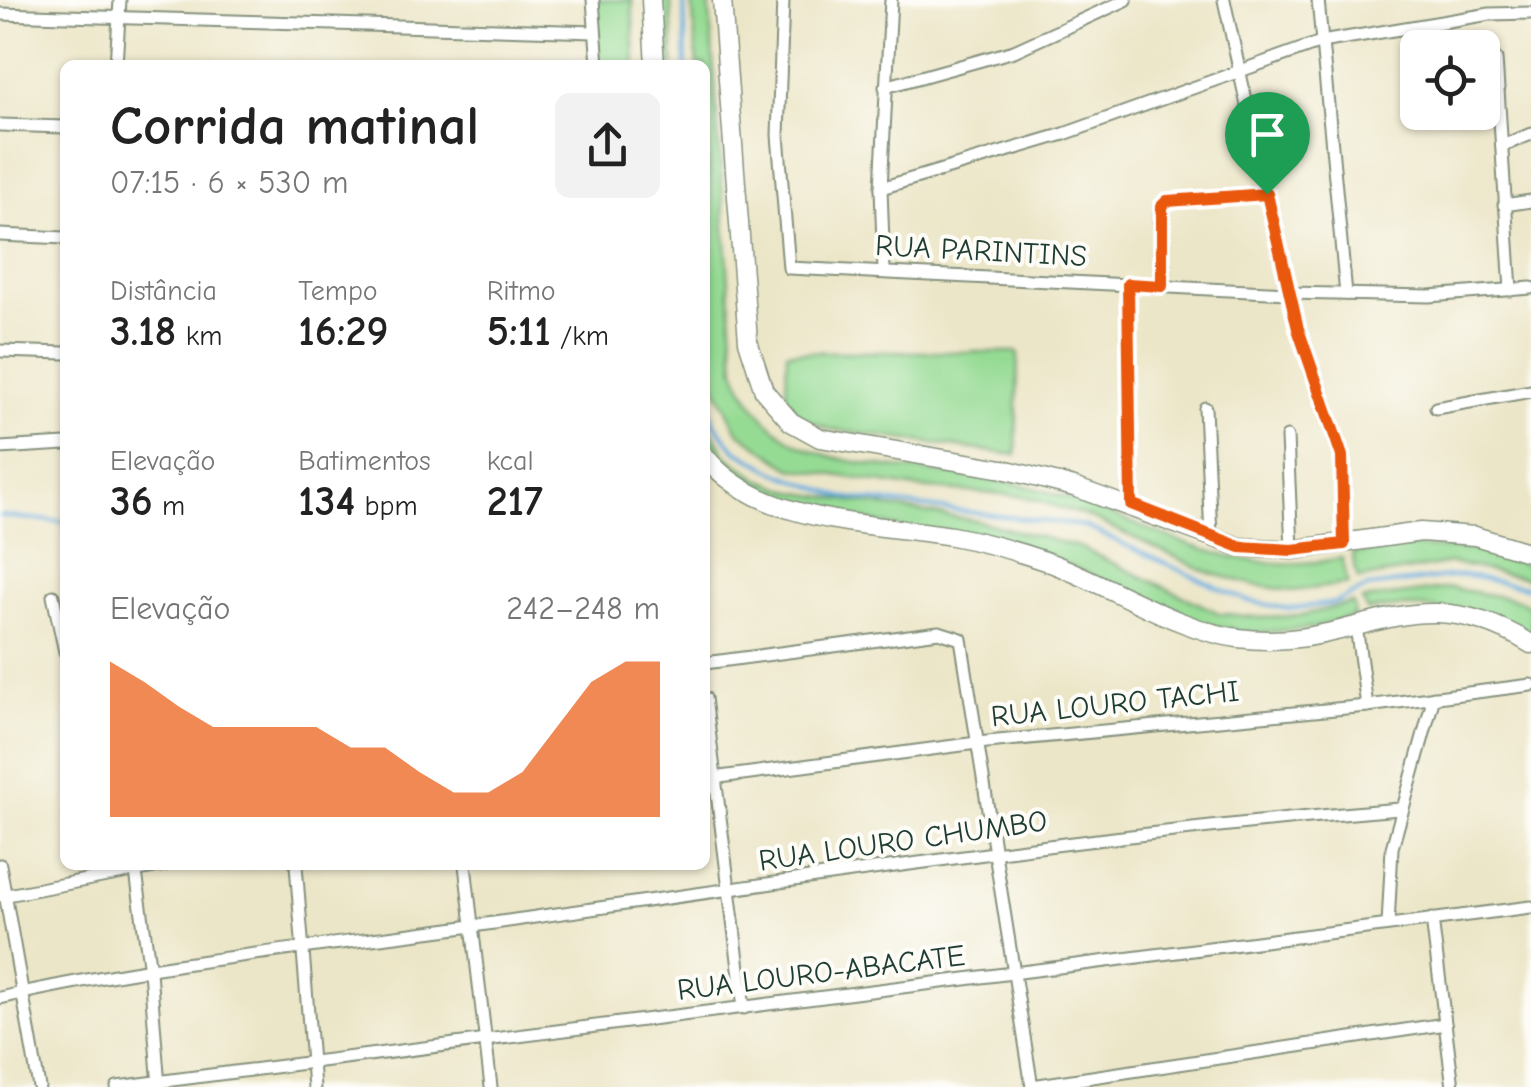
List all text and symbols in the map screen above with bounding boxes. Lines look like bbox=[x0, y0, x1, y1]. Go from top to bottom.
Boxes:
map controls bbox=[1400, 30, 1500, 130]
button: locate bbox=[1400, 30, 1500, 130]
pin bbox=[1225, 92, 1310, 195]
button: share bbox=[555, 93, 660, 198]
text: Corrida matinal bbox=[110, 94, 479, 158]
icon: arrive bbox=[1240, 107, 1295, 162]
text: 07:15 · 6 × 530 m bbox=[110, 164, 348, 201]
street label: RUA PARINTINS bbox=[874, 228, 1088, 274]
text: Distância bbox=[110, 275, 217, 307]
text: Tempo bbox=[298, 275, 378, 307]
text: Ritmo bbox=[487, 275, 556, 307]
text: 3.18 bbox=[110, 307, 176, 356]
text: 16:29 bbox=[298, 307, 388, 356]
text: 5:11 bbox=[487, 307, 551, 356]
text: km bbox=[176, 320, 222, 352]
text: /km bbox=[551, 320, 609, 352]
text: Elevação bbox=[110, 445, 215, 477]
text: Batimentos bbox=[298, 445, 431, 477]
text: kcal bbox=[487, 445, 534, 477]
text: 36 bbox=[110, 477, 153, 526]
text: 134 bbox=[298, 477, 355, 526]
text: 217 bbox=[487, 477, 543, 526]
text: m bbox=[153, 490, 185, 522]
text: bpm bbox=[355, 490, 418, 522]
text: Elevação bbox=[110, 590, 230, 627]
text: 242–248 m bbox=[506, 590, 660, 627]
street label: RUA LOURO TACHI bbox=[989, 674, 1241, 734]
street label: RUA LOURO CHUMBO bbox=[757, 803, 1049, 879]
street label: RUA LOURO-ABACATE bbox=[675, 938, 967, 1008]

